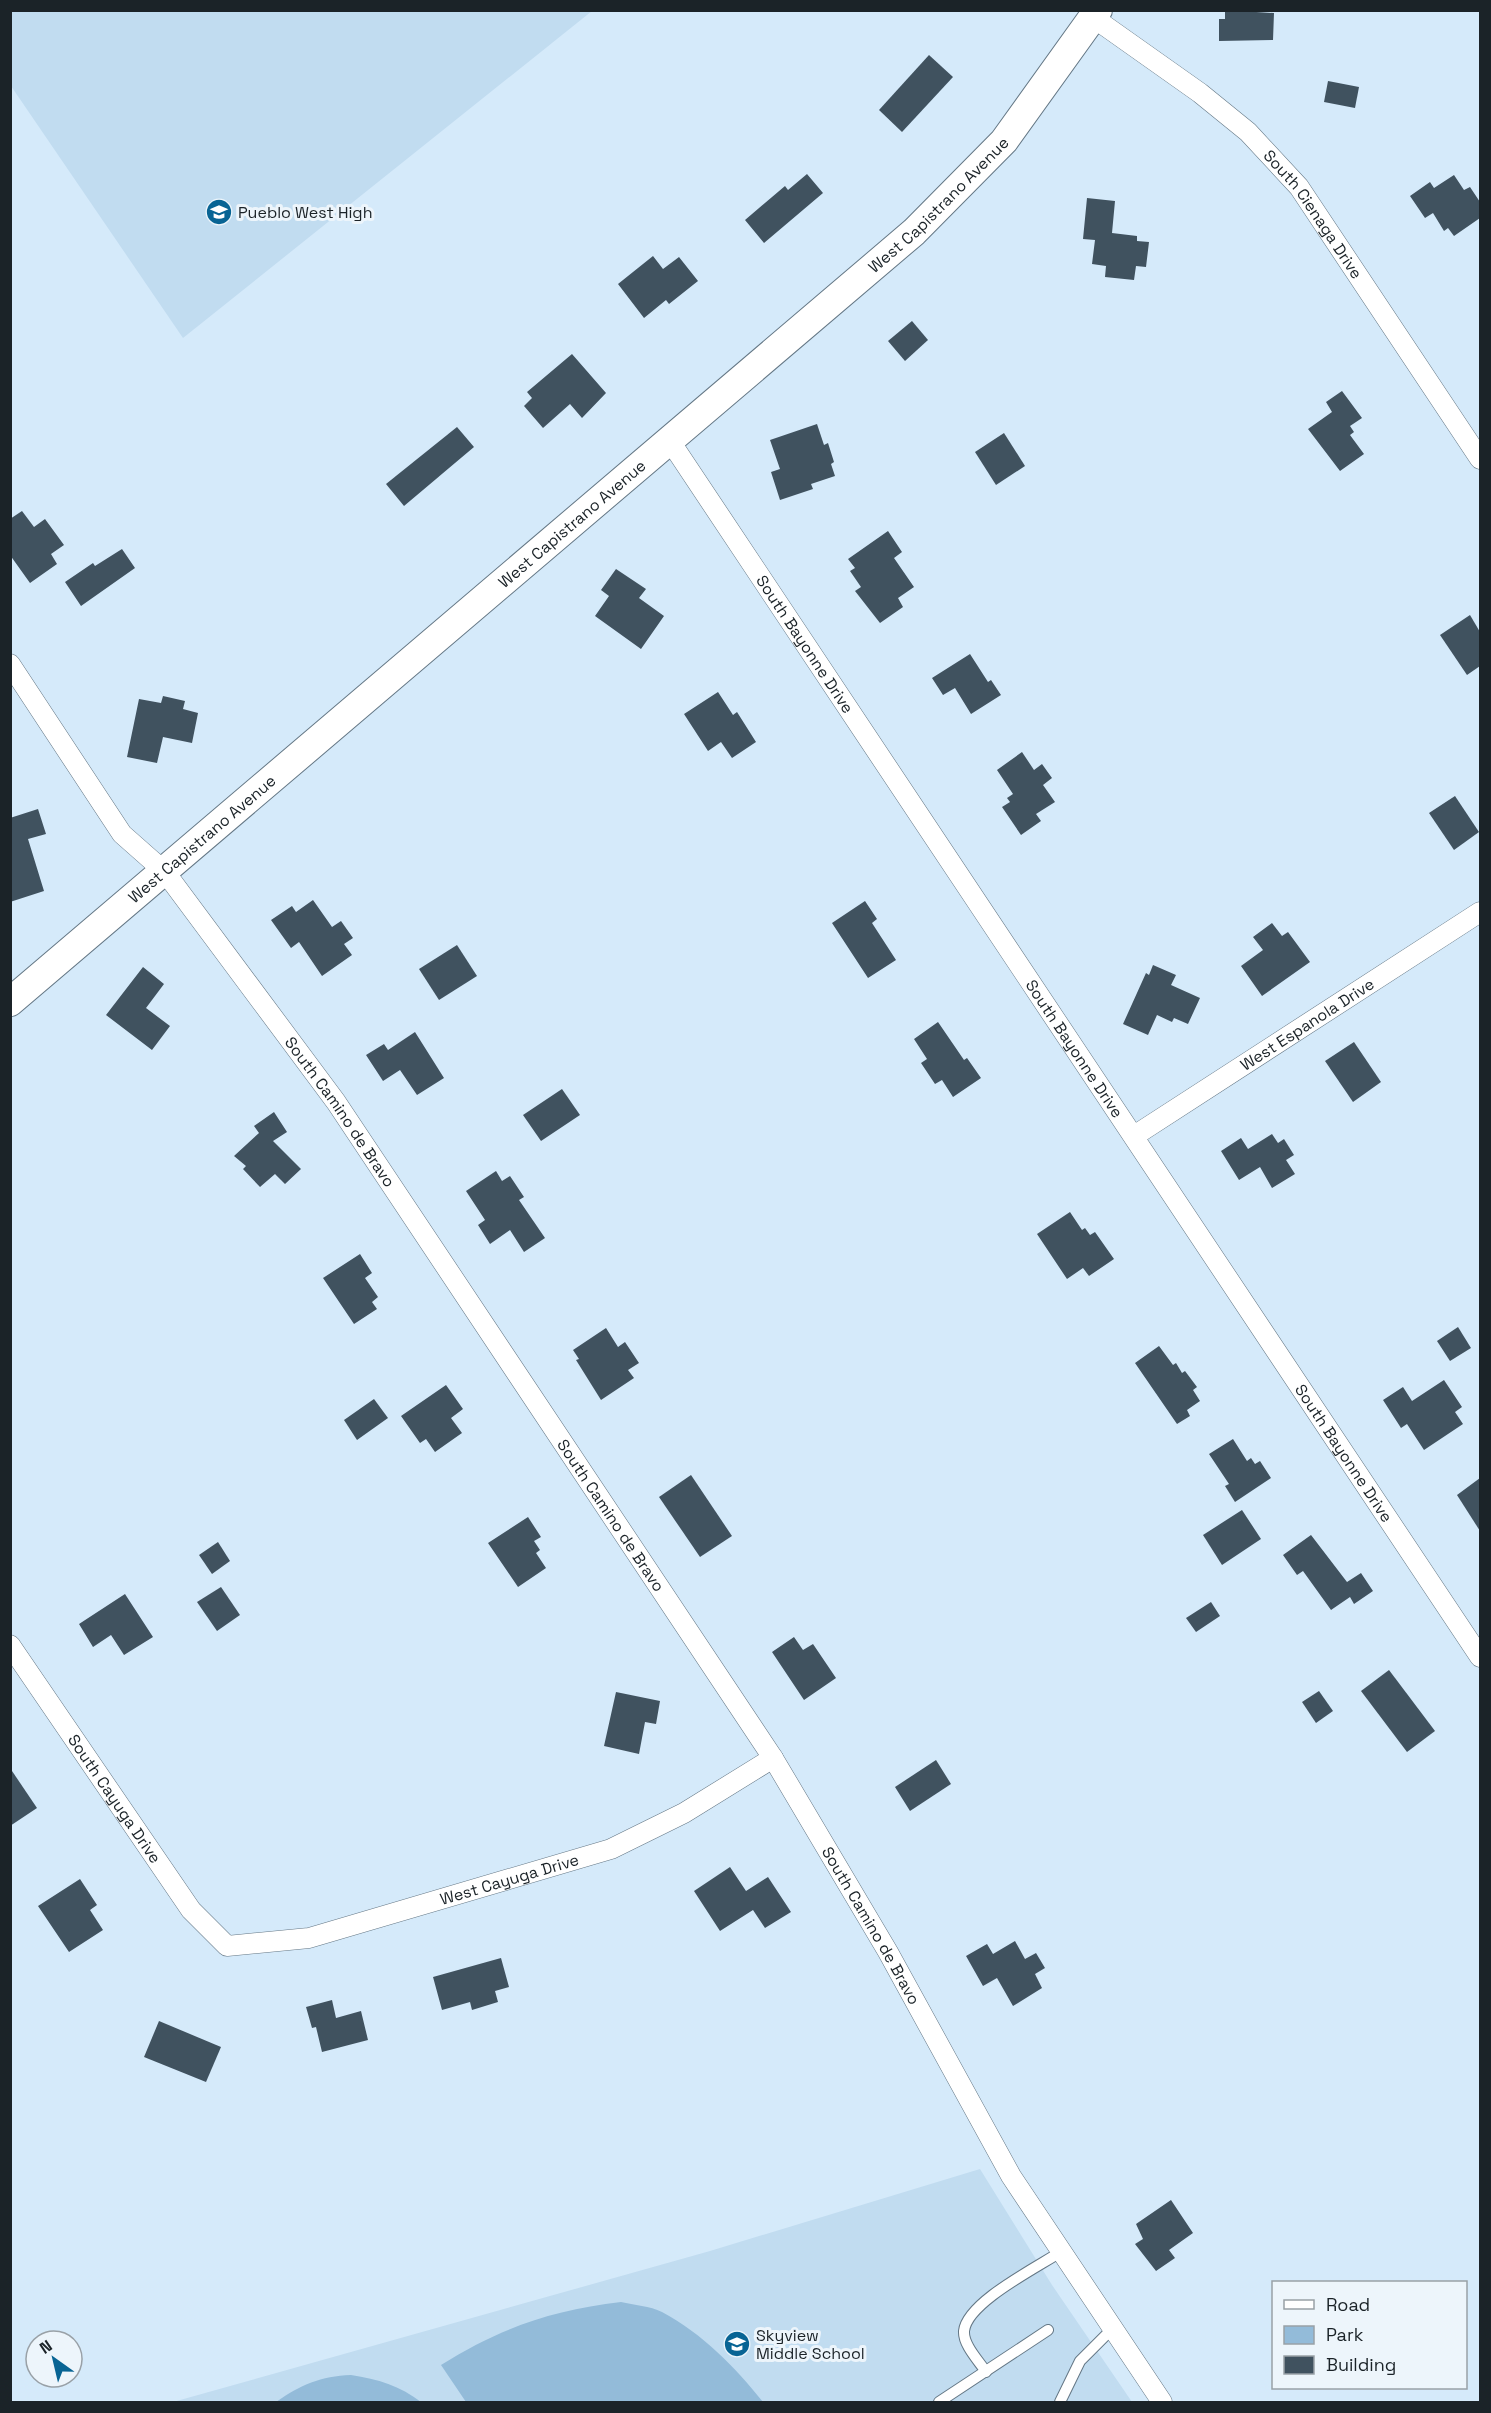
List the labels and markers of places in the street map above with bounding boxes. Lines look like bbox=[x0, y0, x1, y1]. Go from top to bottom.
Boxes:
school or university icon: Pueblo West High bbox=[204, 197, 234, 227]
place label: Pueblo West High bbox=[238, 202, 372, 223]
place label: Skyview Middle School bbox=[756, 2325, 865, 2364]
school or university icon: Skyview Middle School bbox=[722, 2329, 752, 2359]

